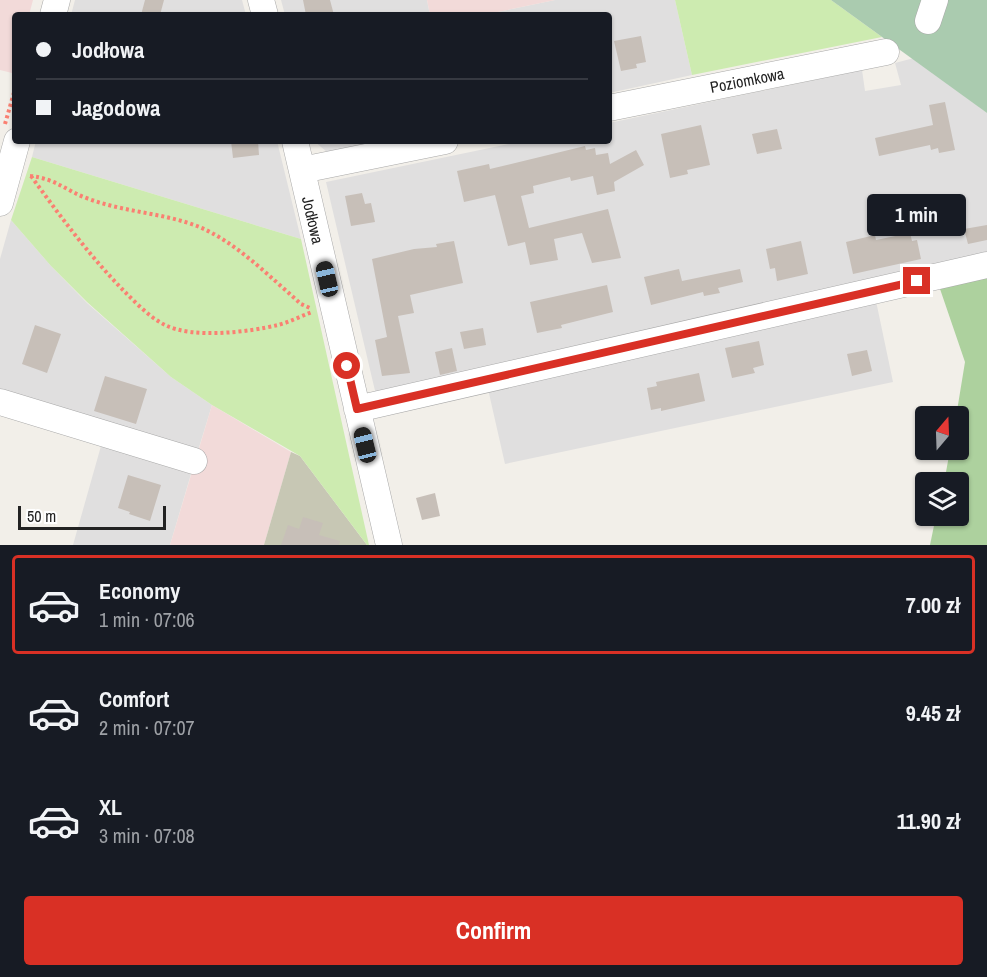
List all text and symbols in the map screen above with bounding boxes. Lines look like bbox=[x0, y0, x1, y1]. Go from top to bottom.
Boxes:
text: Jodłowa bbox=[72, 35, 144, 65]
street label: Poziomkowa bbox=[708, 62, 787, 98]
text: Jagodowa bbox=[72, 93, 160, 123]
street label: Jodłowa bbox=[297, 194, 329, 247]
callout: 1 min bbox=[868, 194, 966, 236]
text: 1 min bbox=[895, 201, 938, 228]
car bbox=[314, 259, 340, 299]
route end bbox=[903, 267, 930, 294]
route start bbox=[333, 352, 360, 379]
north arrow bbox=[915, 406, 969, 460]
map controls bbox=[915, 406, 969, 526]
car bbox=[352, 425, 378, 465]
button: layers bbox=[915, 472, 969, 526]
scale bar bbox=[18, 503, 166, 530]
text: 50 m bbox=[27, 505, 56, 527]
text: Economy bbox=[99, 576, 180, 606]
icon: car bbox=[27, 578, 81, 632]
text: 7.00 zł bbox=[906, 590, 960, 620]
text: 1 min · 07:06 bbox=[99, 606, 195, 633]
text: Comfort bbox=[99, 684, 169, 714]
icon: car bbox=[27, 686, 81, 740]
text: 9.45 zł bbox=[906, 698, 960, 728]
text: 2 min · 07:07 bbox=[99, 714, 195, 741]
text: XL bbox=[99, 792, 122, 822]
icon: car bbox=[27, 794, 81, 848]
text: 11.90 zł bbox=[897, 806, 960, 836]
text: 3 min · 07:08 bbox=[99, 822, 195, 849]
button: Confirm bbox=[24, 896, 963, 965]

